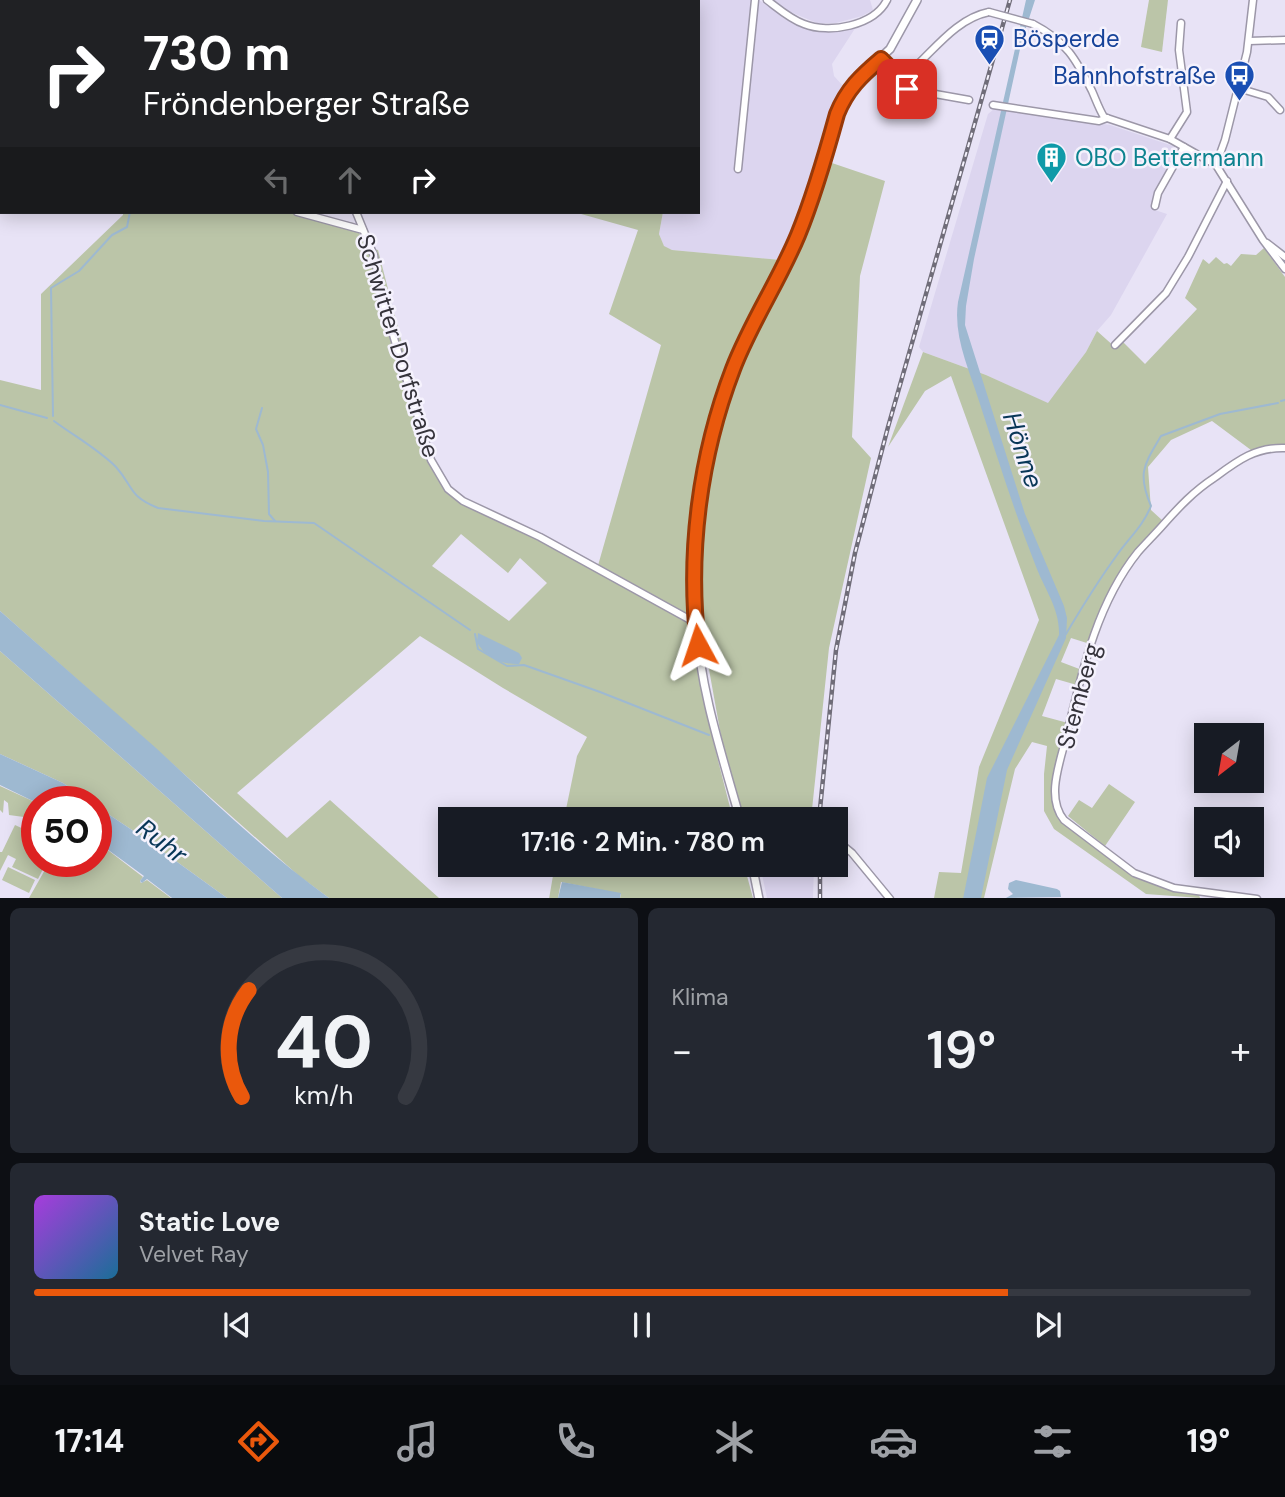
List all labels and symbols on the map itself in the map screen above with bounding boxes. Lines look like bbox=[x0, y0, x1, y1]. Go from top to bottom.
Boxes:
station icon: Bösperde bbox=[973, 22, 1007, 66]
place label: Bösperde bbox=[1013, 23, 1120, 54]
pin bbox=[877, 59, 937, 119]
bus stop icon: Bahnhofstraße bbox=[1222, 59, 1256, 103]
place label: Bahnhofstraße bbox=[1053, 60, 1216, 91]
building icon: OBO Bettermann bbox=[1035, 141, 1069, 185]
place label: OBO Bettermann bbox=[1075, 142, 1264, 173]
street label: Schwitter Dorfstraße bbox=[350, 230, 447, 461]
water label: Hönne bbox=[995, 408, 1051, 492]
position arrow bbox=[661, 608, 735, 682]
street label: Stemberg bbox=[1049, 639, 1108, 752]
north arrow bbox=[1194, 723, 1264, 793]
speed limit sign: 50 bbox=[21, 786, 112, 877]
water label: Ruhr bbox=[130, 811, 195, 872]

